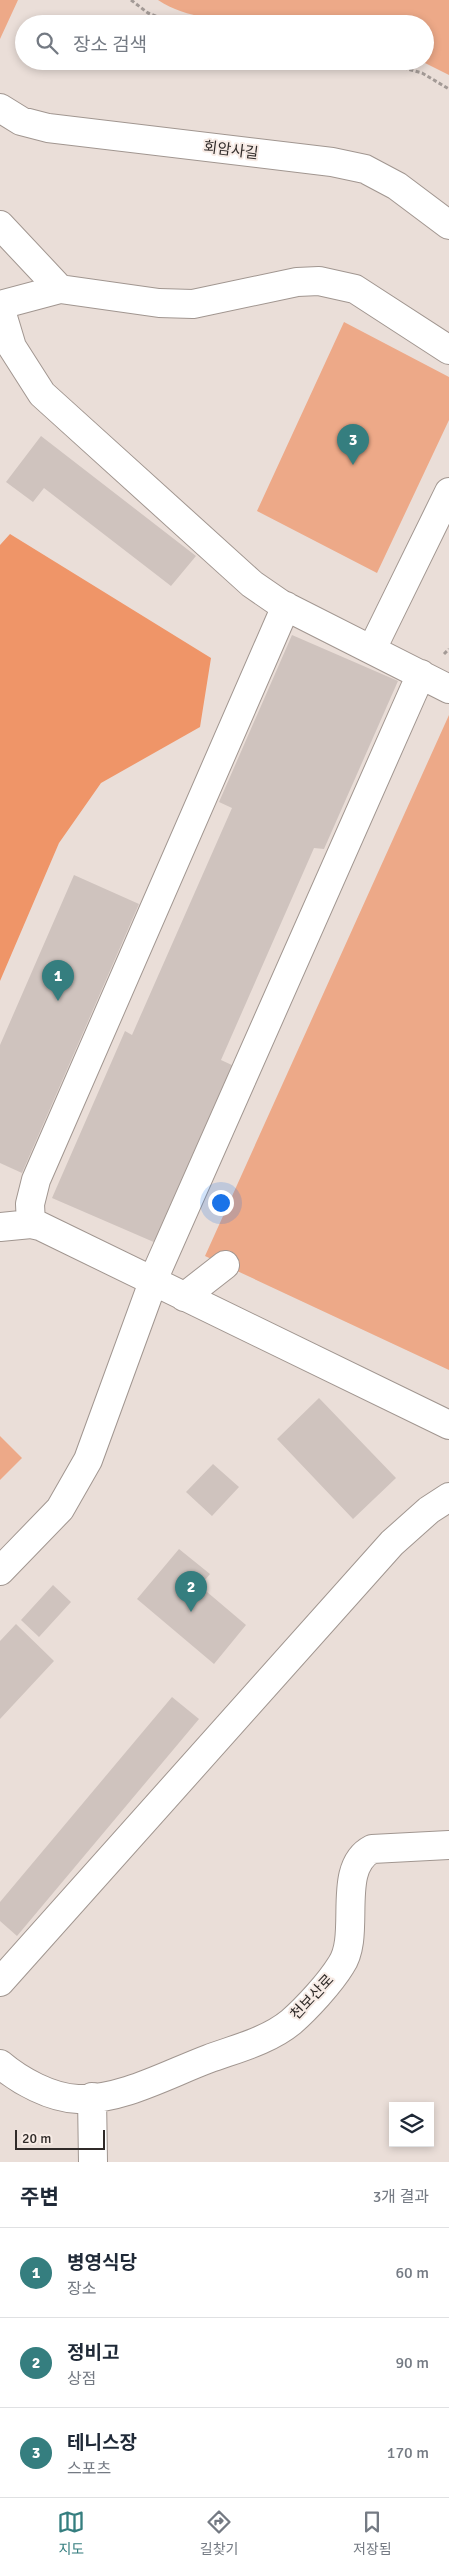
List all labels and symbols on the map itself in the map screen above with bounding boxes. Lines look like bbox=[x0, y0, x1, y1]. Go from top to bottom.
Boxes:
street label: 회암사길 bbox=[203, 138, 259, 162]
pin: 3 bbox=[337, 424, 369, 465]
pin: 1 bbox=[42, 960, 74, 1001]
your location bbox=[208, 1190, 234, 1216]
pin: 2 bbox=[175, 1571, 207, 1612]
street label: 천보산로 bbox=[287, 1971, 337, 2023]
scale bar bbox=[15, 2127, 105, 2150]

